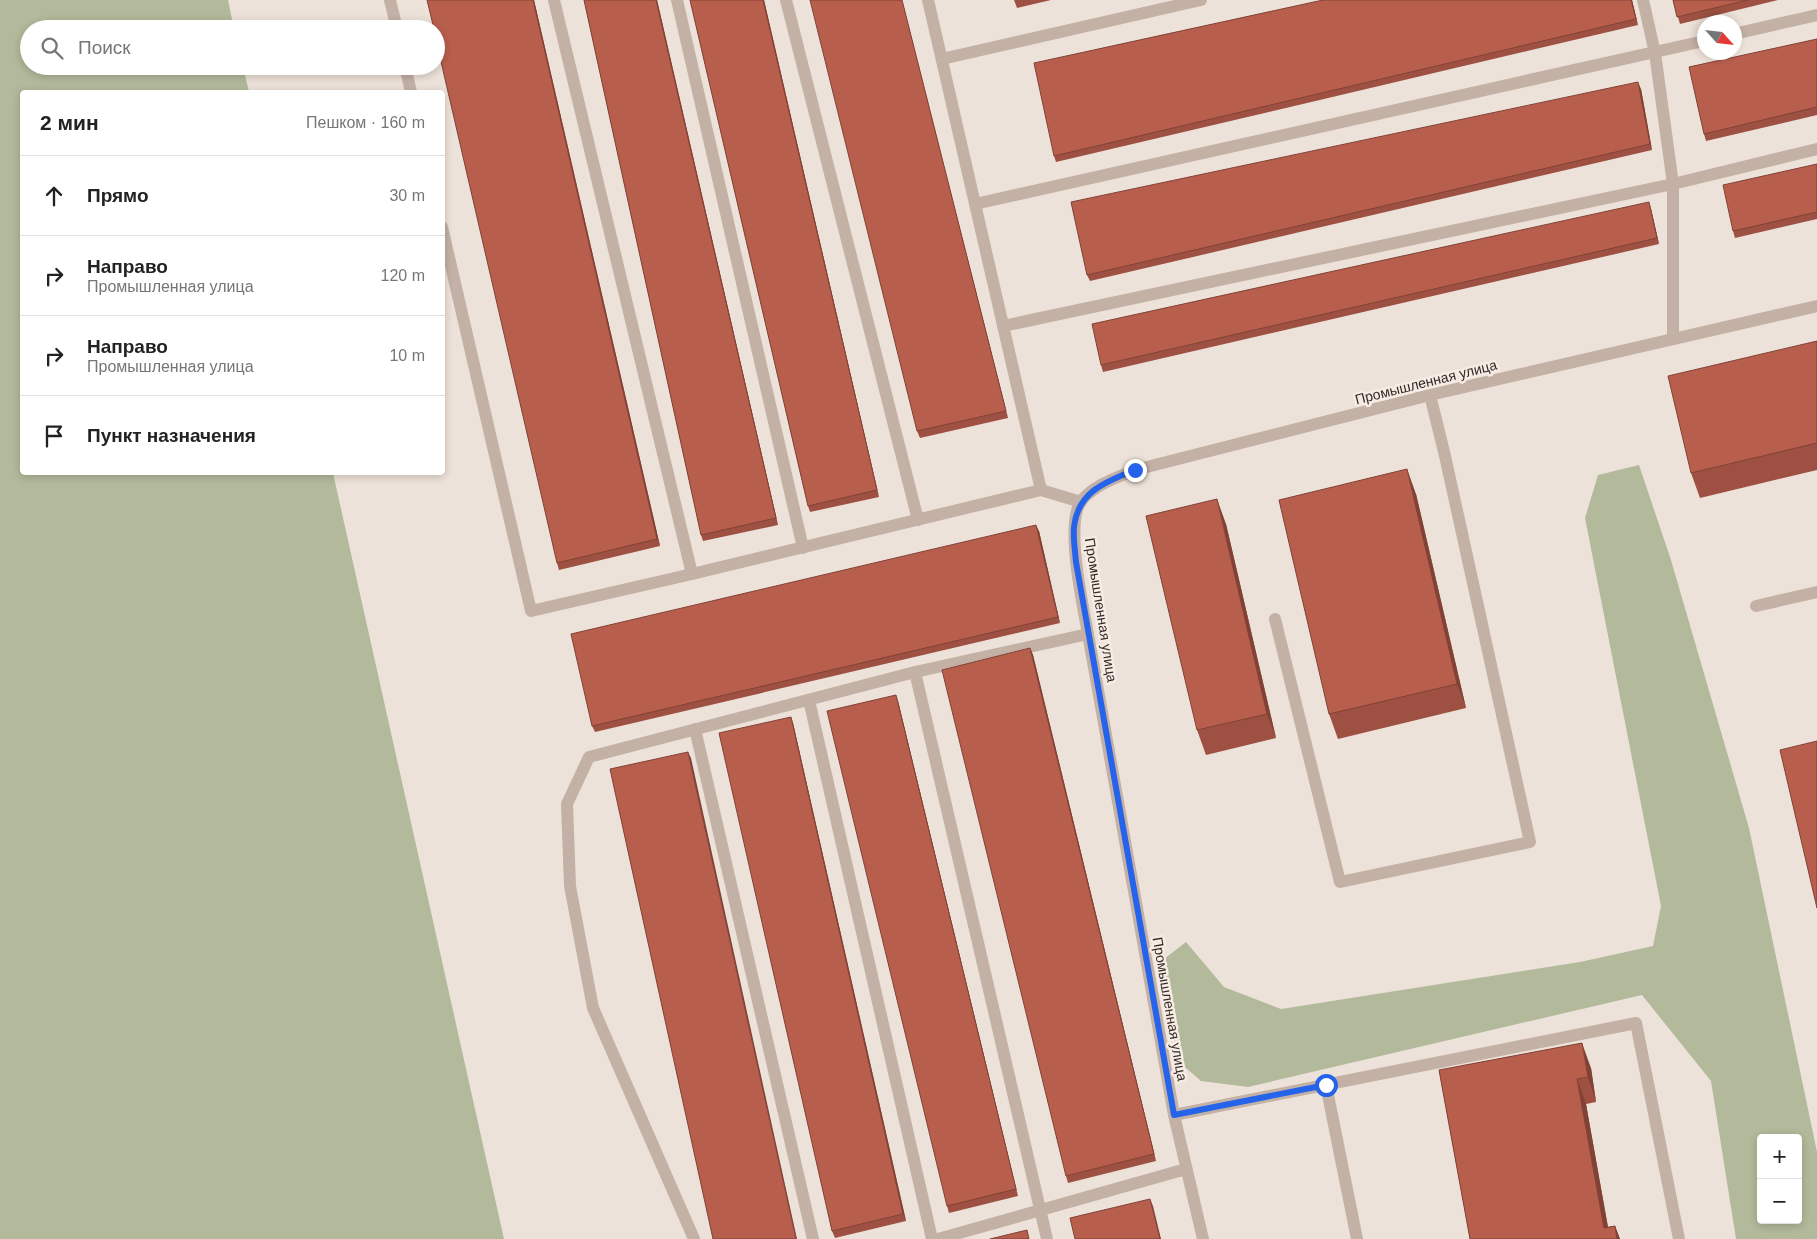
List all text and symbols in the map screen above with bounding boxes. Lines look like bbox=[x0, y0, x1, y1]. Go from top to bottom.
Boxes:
north arrow bbox=[1697, 15, 1742, 60]
search box bbox=[20, 20, 445, 75]
icon: search bbox=[38, 34, 66, 62]
text: Поиск bbox=[78, 37, 131, 58]
text: 2 мин bbox=[40, 111, 99, 134]
text: Пешком · 160 m bbox=[306, 114, 425, 131]
icon: ahead bbox=[40, 182, 68, 210]
text: Прямо bbox=[87, 185, 149, 206]
text: 30 m bbox=[389, 187, 425, 204]
text: Направо bbox=[87, 256, 168, 277]
icon: right bbox=[40, 262, 68, 290]
text: 120 m bbox=[381, 267, 425, 284]
text: Промышленная улица bbox=[87, 278, 254, 295]
text: Направо bbox=[87, 336, 168, 357]
icon: right bbox=[40, 342, 68, 370]
text: 10 m bbox=[389, 347, 425, 364]
street label: Промышленная улица bbox=[1353, 357, 1499, 407]
text: Промышленная улица bbox=[87, 358, 254, 375]
icon: arrive bbox=[40, 422, 68, 450]
text: Пункт назначения bbox=[87, 425, 256, 446]
route end bbox=[1124, 459, 1147, 482]
street label: Промышленная улица bbox=[1082, 537, 1120, 683]
street label: Промышленная улица bbox=[1149, 936, 1191, 1082]
route start bbox=[1315, 1074, 1338, 1097]
map controls bbox=[1757, 1134, 1802, 1224]
button: + bbox=[1757, 1134, 1802, 1179]
button: − bbox=[1757, 1179, 1802, 1224]

